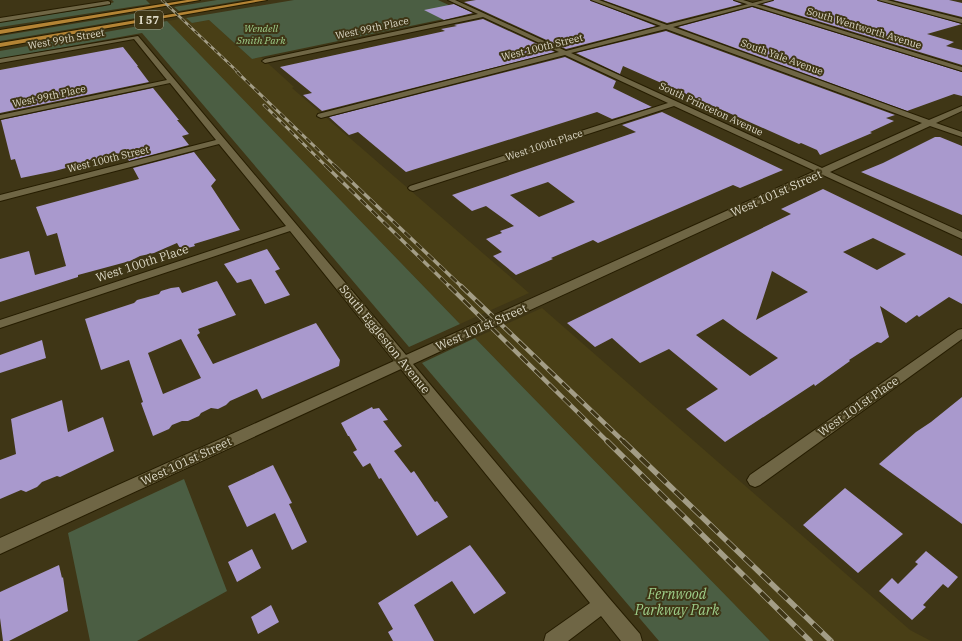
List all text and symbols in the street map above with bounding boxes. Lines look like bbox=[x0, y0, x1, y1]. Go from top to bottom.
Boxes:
street label: South Wentworth Avenue bbox=[805, 4, 923, 52]
road number: I 57 bbox=[135, 11, 163, 29]
street label: West 99th Place bbox=[334, 14, 410, 42]
park label: Wendell Smith Park bbox=[236, 22, 286, 47]
street label: West 99th Street bbox=[27, 26, 106, 52]
street label: West 100th Street bbox=[500, 30, 585, 63]
street label: South Yale Avenue bbox=[739, 36, 825, 78]
street label: South Princeton Avenue bbox=[657, 79, 765, 139]
street label: West 99th Place bbox=[11, 82, 87, 110]
street label: West 100th Place bbox=[504, 126, 584, 164]
street label: West 100th Street bbox=[66, 142, 151, 175]
street label: West 101st Street bbox=[728, 166, 824, 220]
street label: West 100th Place bbox=[94, 241, 190, 285]
street label: South Eggleston Avenue bbox=[336, 281, 434, 397]
street label: West 101st Street bbox=[433, 300, 529, 354]
street label: West 101st Place bbox=[815, 373, 901, 439]
street label: West 101st Street bbox=[138, 433, 234, 489]
park label: Fernwood Parkway Park bbox=[634, 585, 720, 619]

